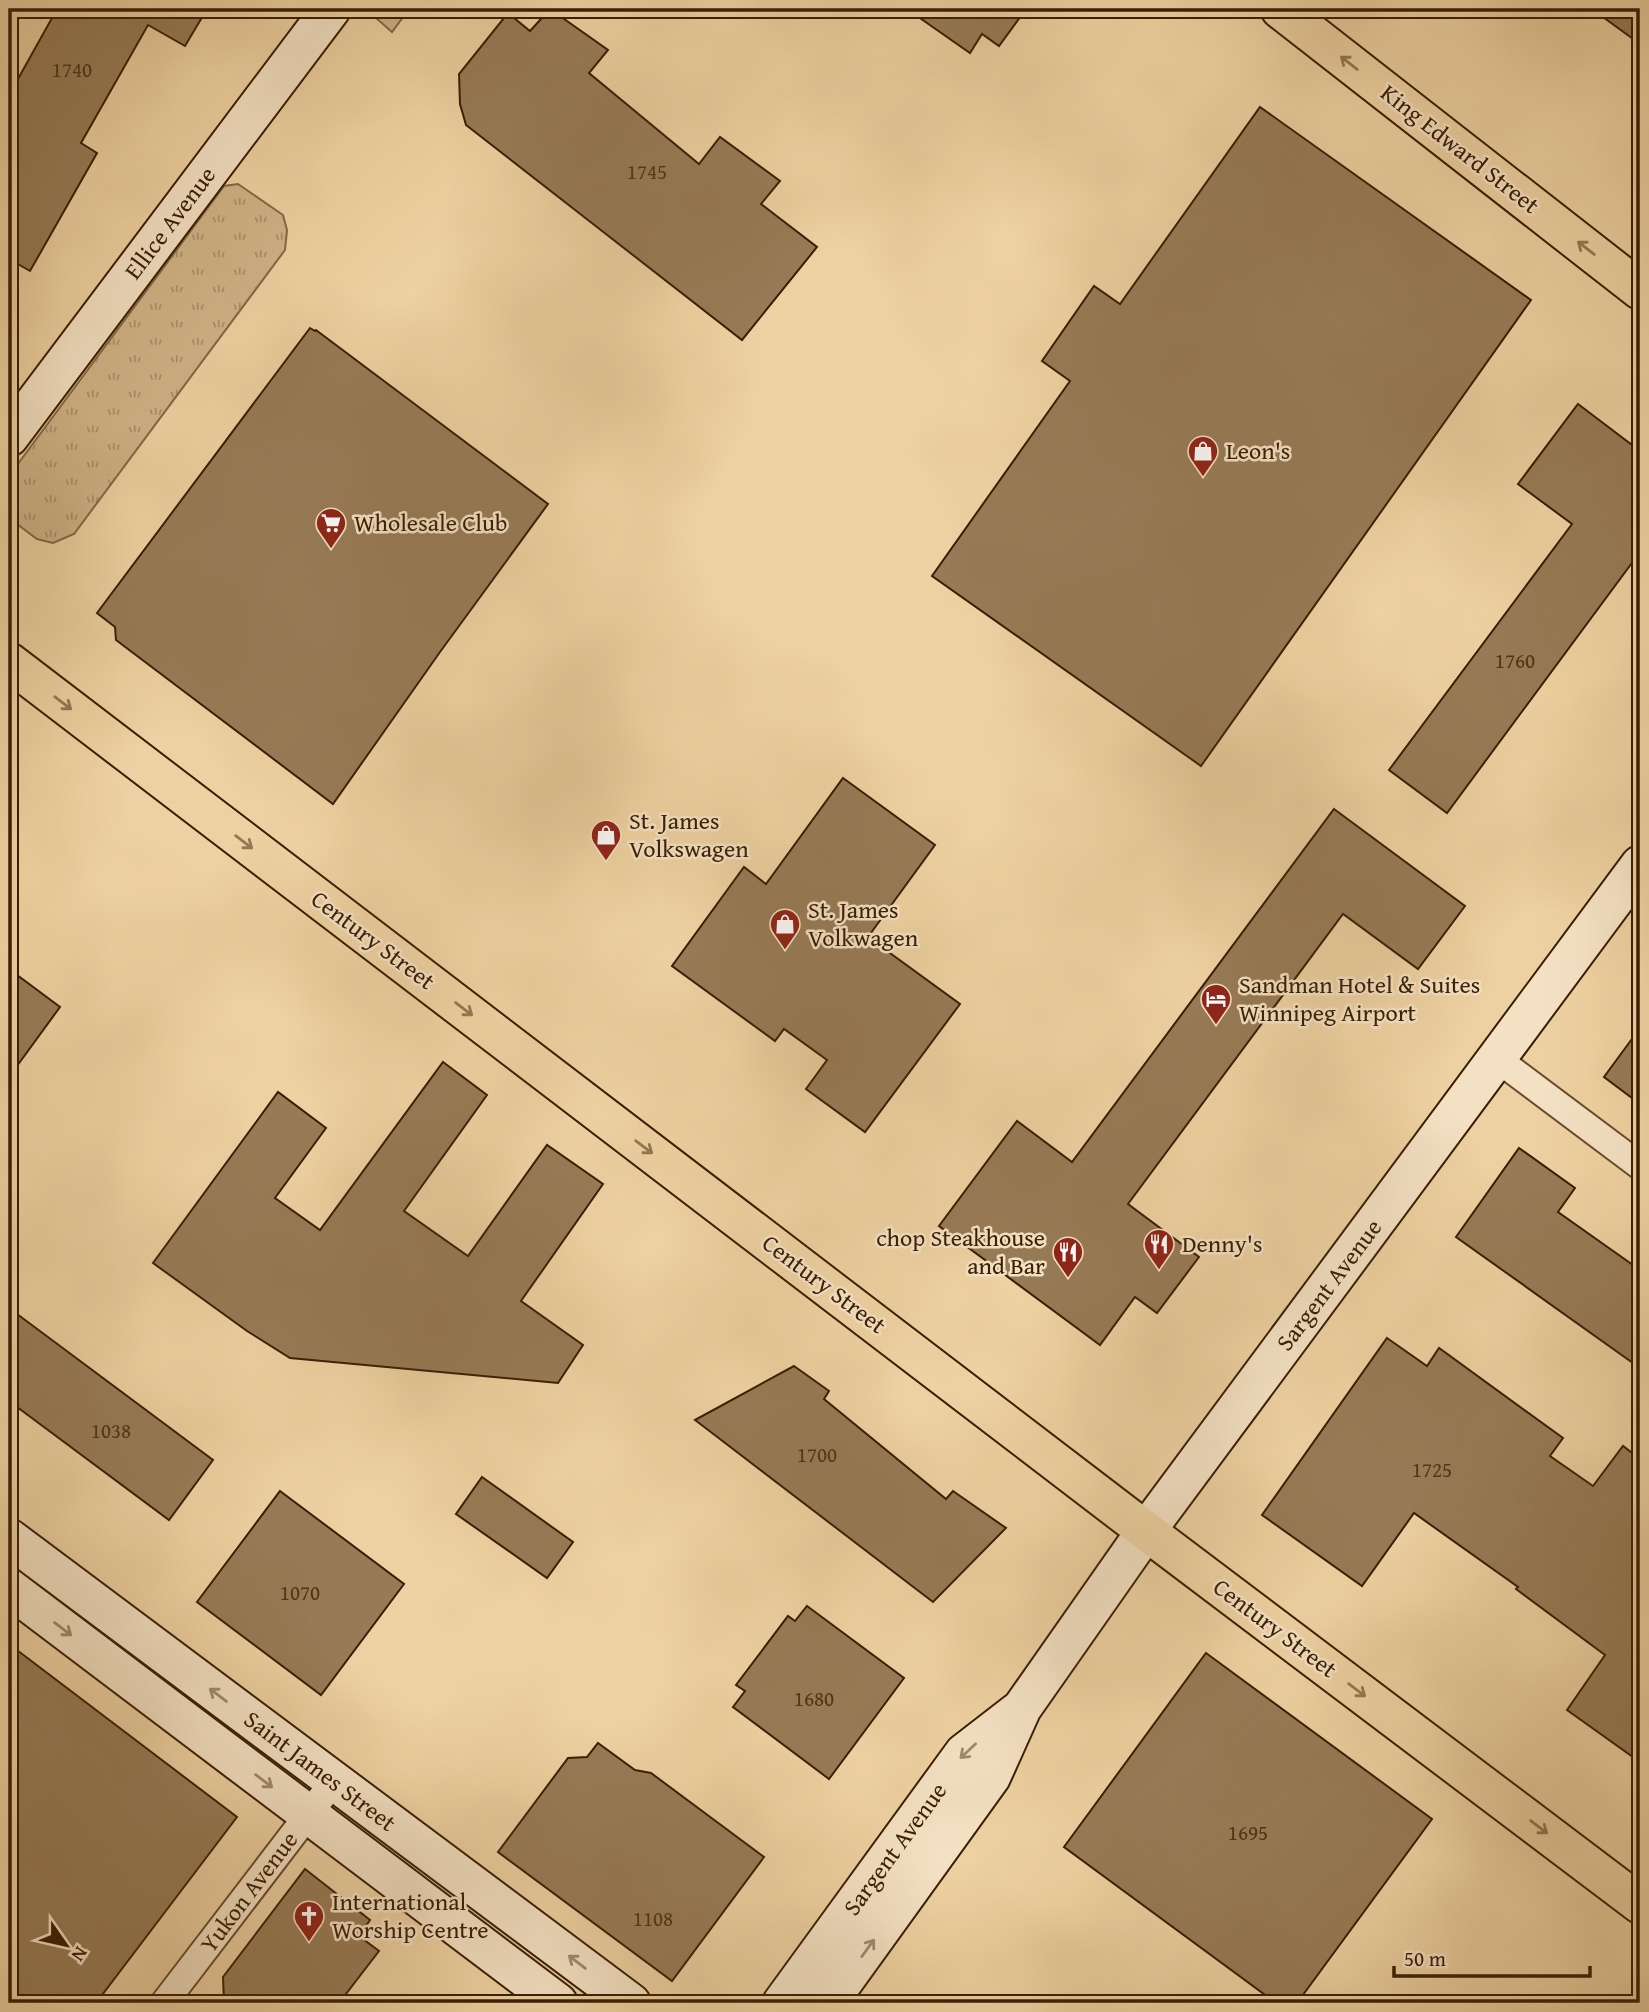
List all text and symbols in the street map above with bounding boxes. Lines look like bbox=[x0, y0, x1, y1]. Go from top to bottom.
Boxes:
house number: 1740 bbox=[52, 54, 92, 85]
one-way arrow bbox=[1340, 55, 1359, 70]
street label: King Edward Street bbox=[1373, 75, 1548, 222]
house number: 1745 bbox=[627, 156, 667, 187]
street label: Ellice Avenue bbox=[116, 159, 224, 286]
one-way arrow bbox=[1578, 240, 1596, 255]
place label: Leon's bbox=[1226, 433, 1290, 468]
shop icon: Leon's bbox=[1186, 434, 1220, 478]
place label: Wholesale Club bbox=[354, 505, 507, 540]
supermarket icon: Wholesale Club bbox=[314, 506, 348, 550]
house number: 1760 bbox=[1495, 645, 1535, 676]
one-way arrow bbox=[53, 696, 72, 711]
place label: St. James Volkswagen bbox=[629, 803, 749, 866]
shop icon: St. James Volkswagen bbox=[589, 818, 623, 862]
one-way arrow bbox=[234, 834, 252, 849]
street label: Century Street bbox=[304, 881, 443, 998]
place label: St. James Volkwagen bbox=[808, 892, 919, 955]
shop icon: St. James Volkwagen bbox=[768, 907, 802, 951]
place label: Sandman Hotel & Suites Winnipeg Airport bbox=[1239, 967, 1480, 1030]
hotel icon: Sandman Hotel & Suites Winnipeg Airport bbox=[1199, 982, 1233, 1026]
one-way arrow bbox=[454, 1002, 472, 1017]
one-way arrow bbox=[635, 1140, 653, 1155]
street label: Sargent Avenue bbox=[1267, 1211, 1390, 1358]
place label: chop Steakhouse and Bar bbox=[876, 1220, 1045, 1283]
street label: Century Street bbox=[755, 1225, 894, 1342]
place label: Denny's bbox=[1182, 1226, 1262, 1261]
restaurant icon: Denny's bbox=[1142, 1227, 1176, 1271]
restaurant icon: chop Steakhouse and Bar bbox=[1051, 1235, 1085, 1279]
house number: 1038 bbox=[91, 1415, 131, 1446]
house number: 1700 bbox=[797, 1439, 837, 1470]
house number: 1725 bbox=[1412, 1454, 1452, 1485]
street label: Century Street bbox=[1206, 1569, 1345, 1686]
house number: 1070 bbox=[280, 1577, 320, 1608]
one-way arrow bbox=[53, 1622, 72, 1637]
house number: 1680 bbox=[794, 1683, 834, 1714]
one-way arrow bbox=[1347, 1683, 1366, 1697]
one-way arrow bbox=[209, 1687, 227, 1702]
street label: Saint James Street bbox=[237, 1702, 404, 1840]
one-way arrow bbox=[960, 1742, 978, 1759]
one-way arrow bbox=[254, 1774, 273, 1789]
street label: Sargent Avenue bbox=[834, 1775, 955, 1923]
house number: 1695 bbox=[1228, 1817, 1268, 1848]
one-way arrow bbox=[1529, 1820, 1547, 1835]
street label: Yukon Avenue bbox=[191, 1824, 306, 1960]
place label: International Worship Centre bbox=[332, 1884, 489, 1947]
church icon: International Worship Centre bbox=[292, 1899, 326, 1943]
house number: 1108 bbox=[633, 1903, 673, 1934]
north arrow bbox=[32, 1910, 102, 1980]
scale bar bbox=[1394, 1935, 1590, 1979]
one-way arrow bbox=[860, 1939, 875, 1958]
text: N bbox=[65, 1941, 95, 1968]
text: 50 m bbox=[1404, 1943, 1446, 1974]
one-way arrow bbox=[568, 1955, 587, 1970]

